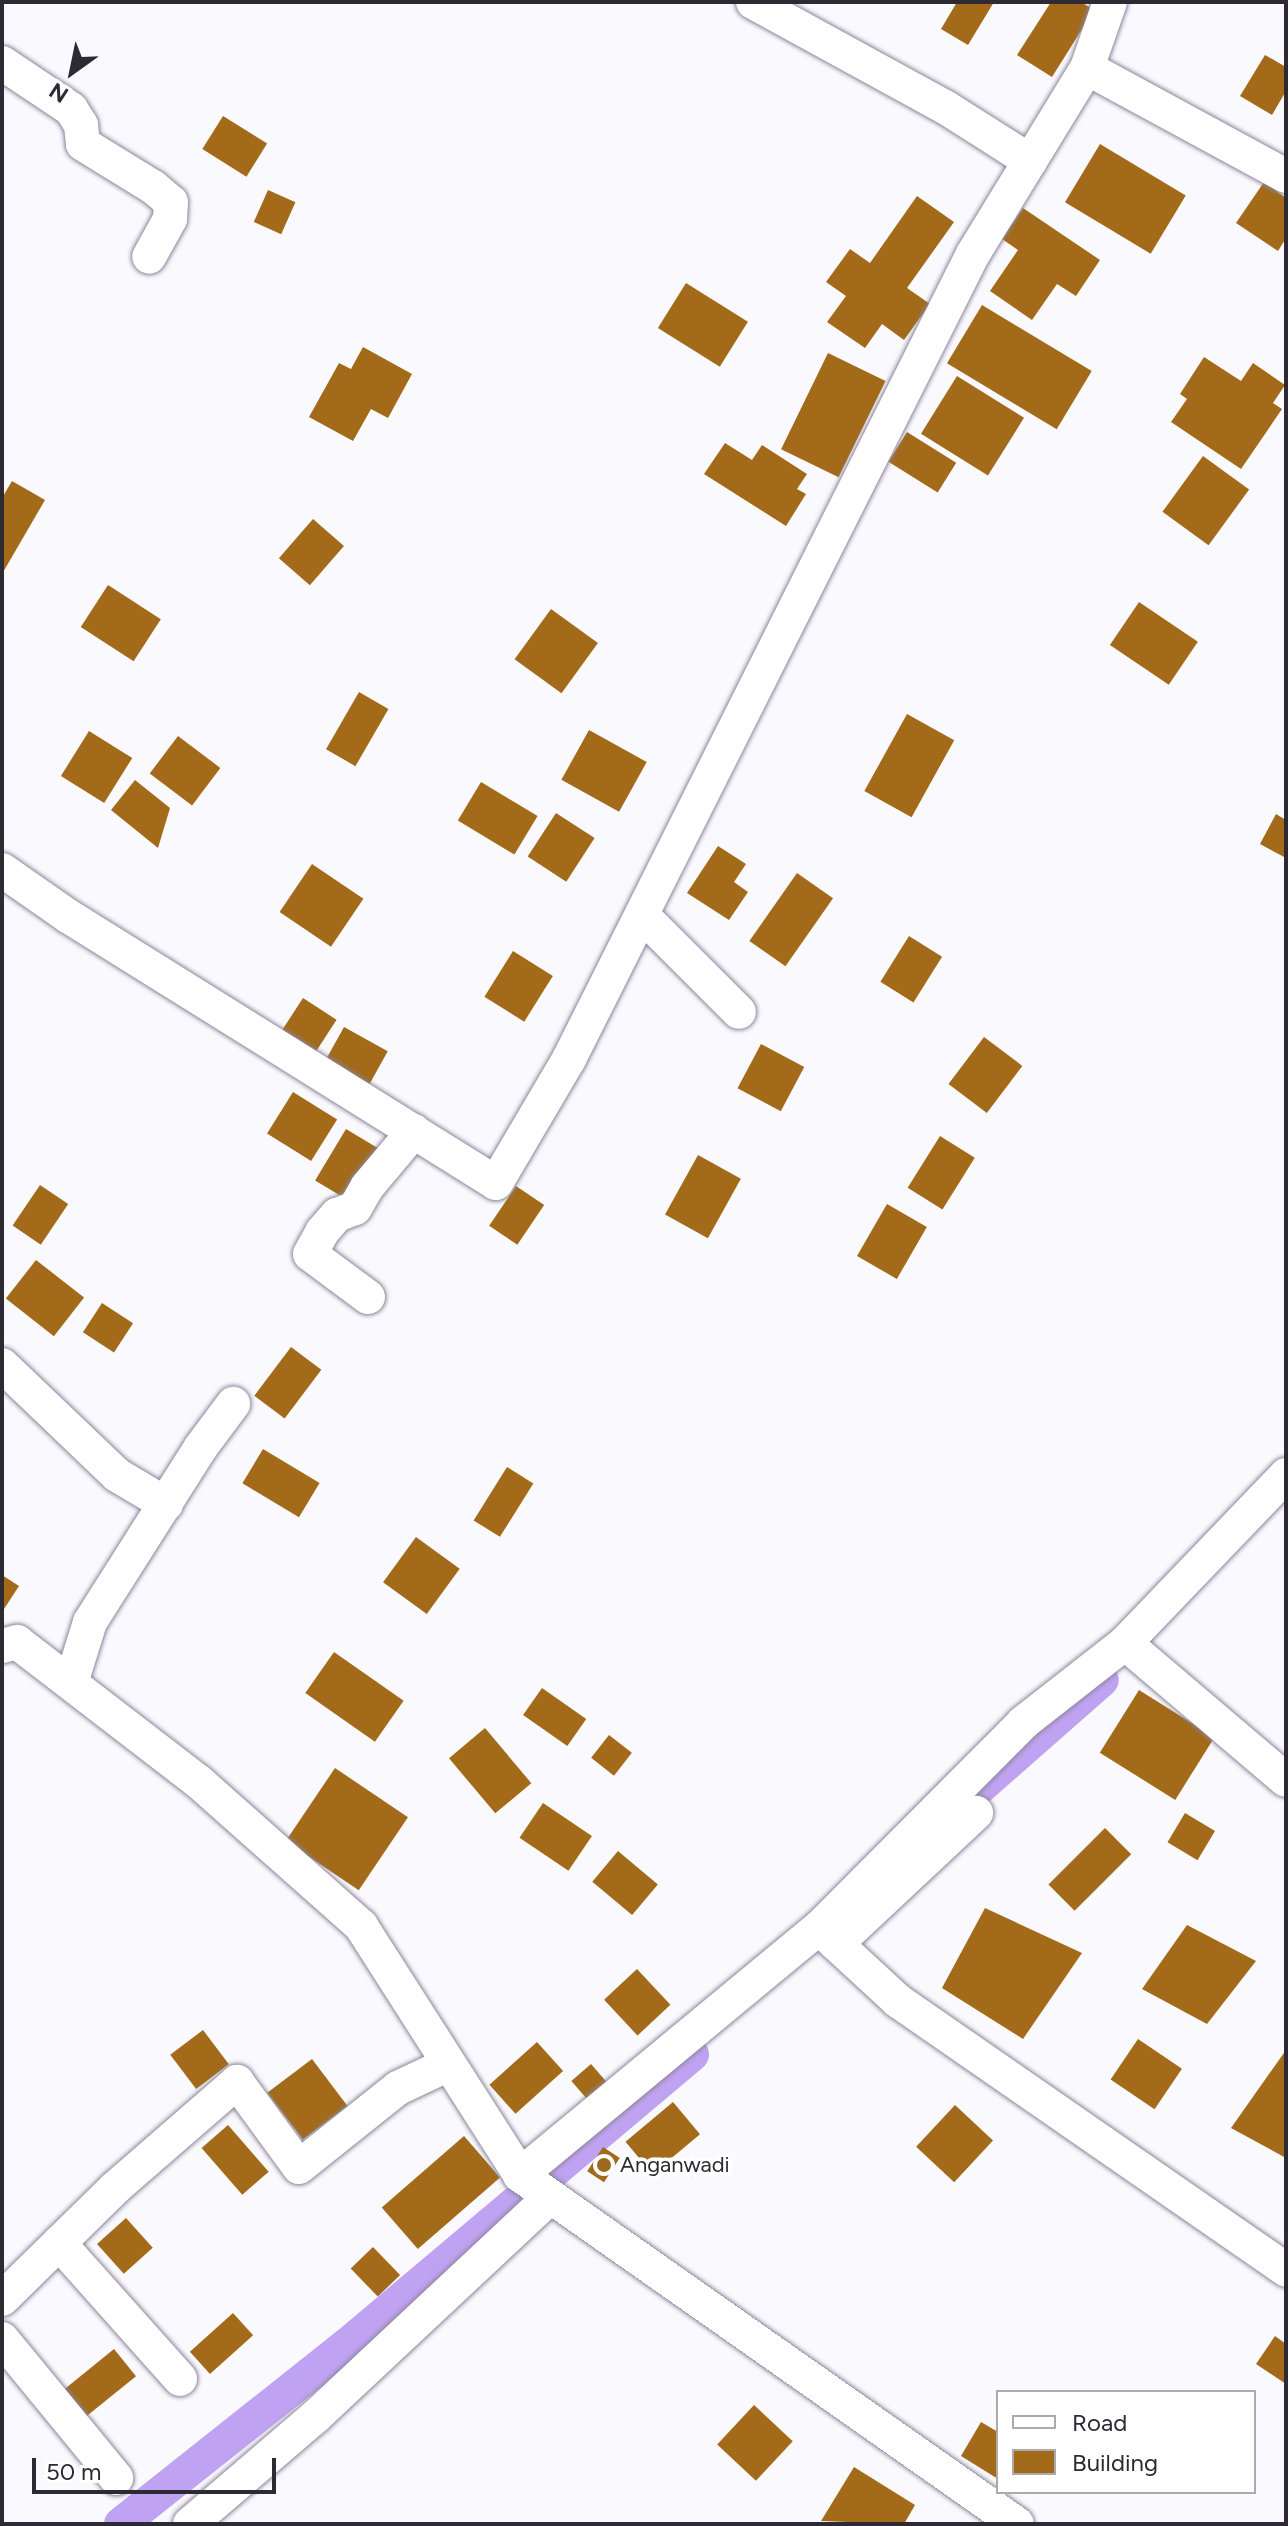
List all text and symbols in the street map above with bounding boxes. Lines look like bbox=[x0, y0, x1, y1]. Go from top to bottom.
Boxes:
north arrow bbox=[32, 32, 112, 112]
text: N bbox=[44, 77, 73, 109]
place label: Anganwadi bbox=[620, 2152, 730, 2178]
marker: Anganwadi bbox=[595, 2156, 613, 2174]
legend bbox=[996, 2390, 1256, 2494]
text: Road bbox=[1072, 2408, 1127, 2437]
scale bar bbox=[36, 2442, 280, 2492]
text: Building bbox=[1072, 2448, 1158, 2477]
text: 50 m bbox=[46, 2457, 102, 2486]

